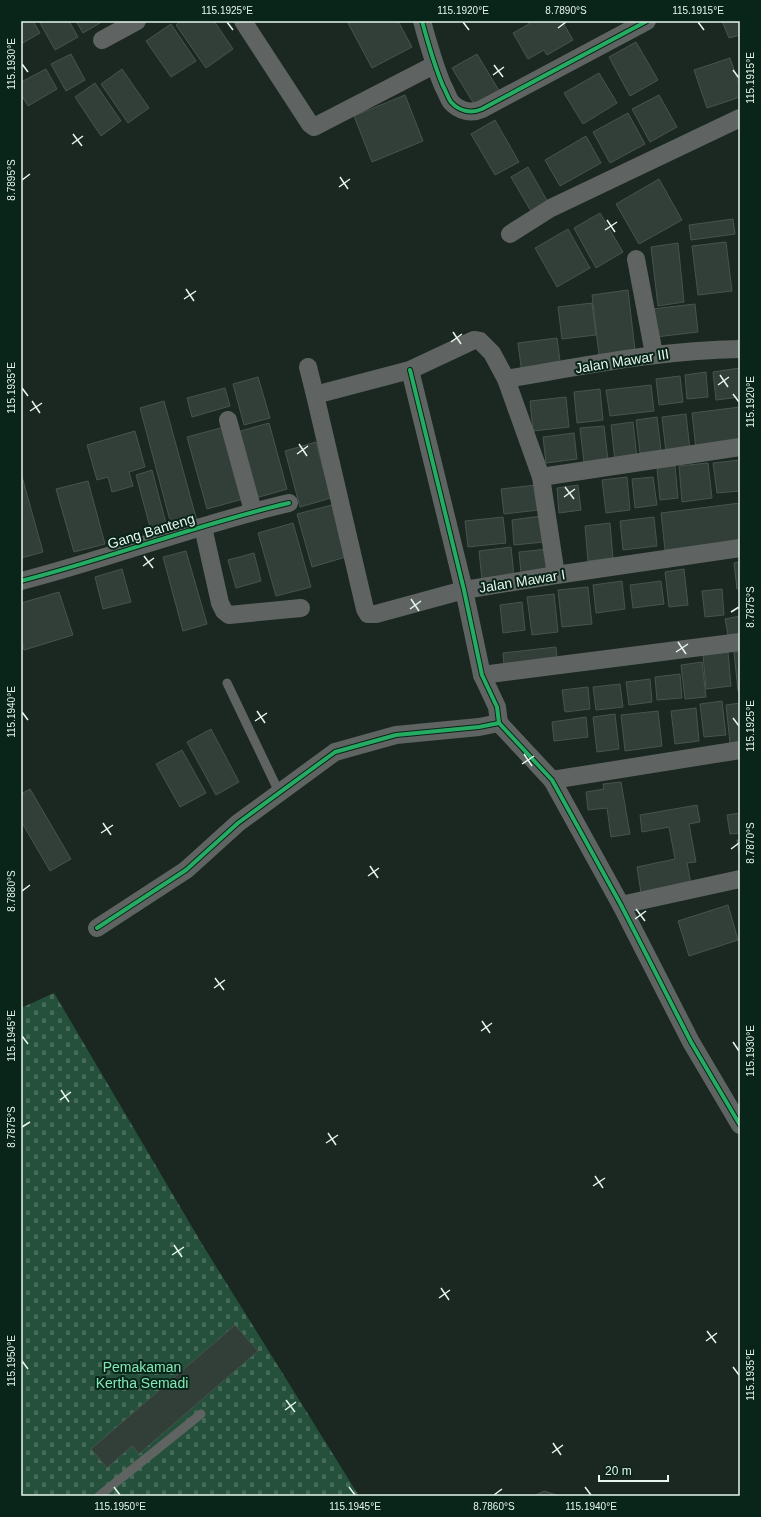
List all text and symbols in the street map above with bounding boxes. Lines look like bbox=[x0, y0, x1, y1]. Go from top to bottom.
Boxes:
text: 115.1925°E bbox=[201, 5, 253, 16]
text: 115.1920°E bbox=[437, 5, 489, 16]
text: 8.7890°S bbox=[545, 5, 587, 16]
text: 115.1915°E bbox=[672, 5, 724, 16]
text: 115.1930°E bbox=[6, 38, 17, 90]
text: 115.1915°E bbox=[745, 52, 756, 104]
text: 8.7895°S bbox=[6, 159, 17, 201]
street label: Jalan Mawar III bbox=[574, 346, 670, 376]
text: 115.1935°E bbox=[6, 362, 17, 414]
text: 115.1920°E bbox=[745, 376, 756, 428]
street label: Gang Banteng bbox=[105, 510, 197, 552]
street label: Jalan Mawar I bbox=[478, 566, 566, 596]
text: 8.7875°S bbox=[745, 586, 756, 628]
text: 115.1940°E bbox=[6, 686, 17, 738]
text: 115.1925°E bbox=[745, 700, 756, 752]
text: 8.7870°S bbox=[745, 822, 756, 864]
text: 8.7880°S bbox=[6, 870, 17, 912]
text: 115.1945°E bbox=[6, 1010, 17, 1062]
text: 115.1930°E bbox=[745, 1025, 756, 1077]
text: 8.7875°S bbox=[6, 1106, 17, 1148]
text: 115.1950°E bbox=[6, 1335, 17, 1387]
text: 115.1935°E bbox=[745, 1349, 756, 1401]
park label: Pemakaman Kertha Semadi bbox=[96, 1359, 188, 1391]
scale bar bbox=[599, 1457, 668, 1483]
text: 20 m bbox=[605, 1464, 632, 1478]
text: 115.1950°E bbox=[94, 1501, 146, 1512]
text: 115.1945°E bbox=[329, 1501, 381, 1512]
text: 8.7860°S bbox=[473, 1501, 515, 1512]
text: 115.1940°E bbox=[565, 1501, 617, 1512]

